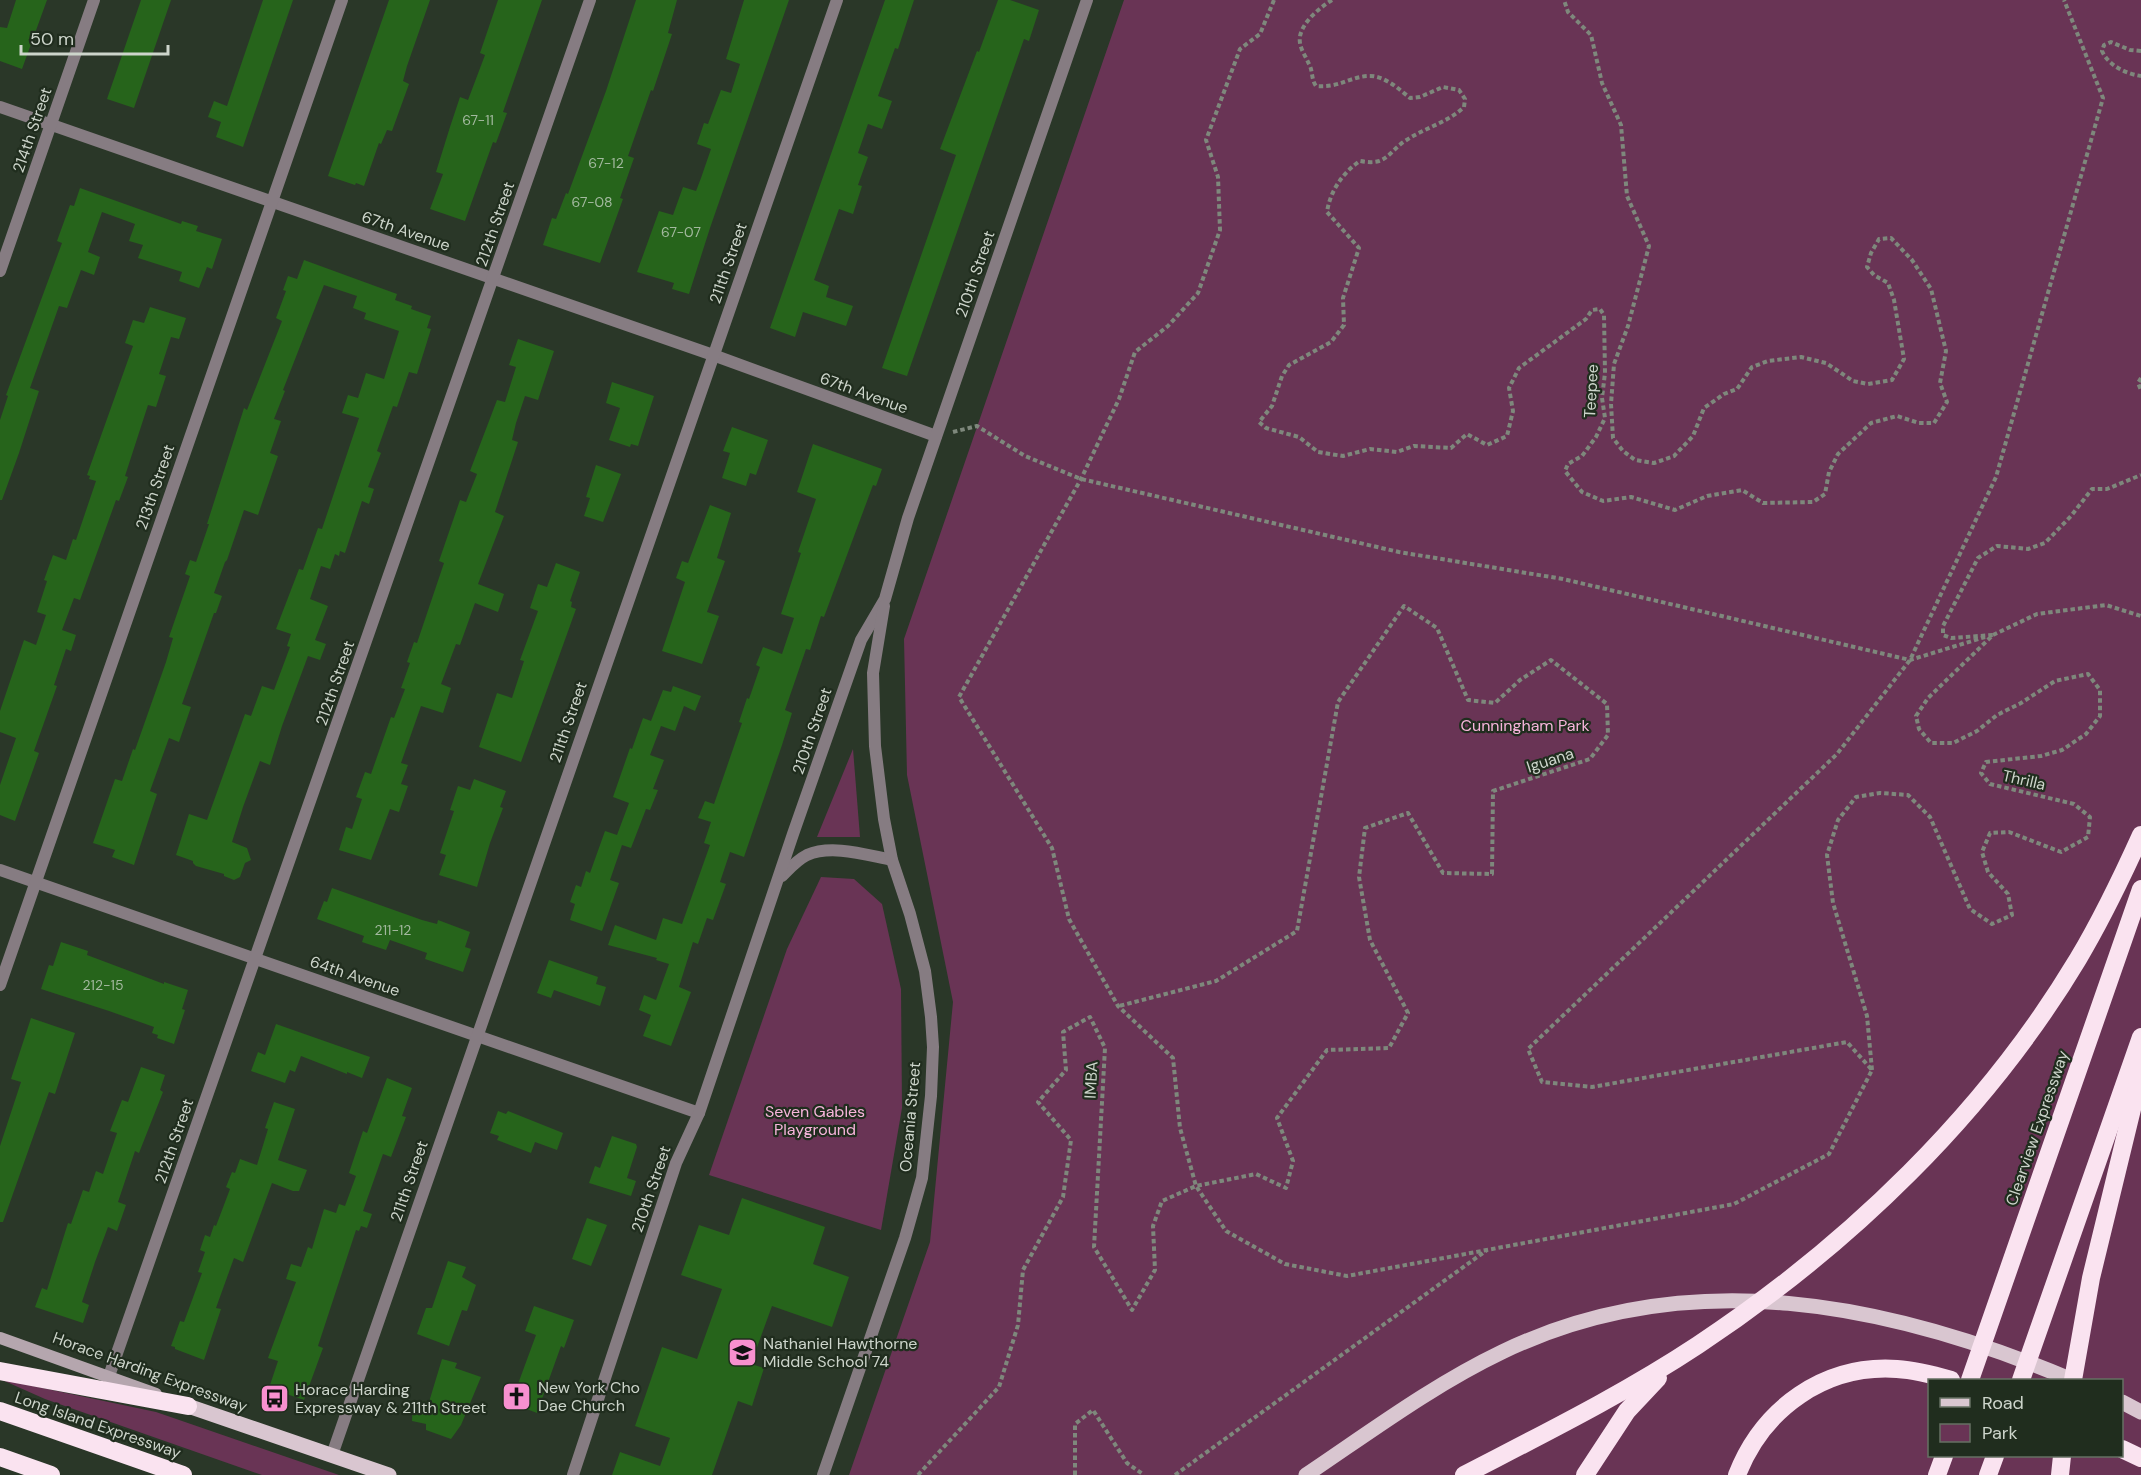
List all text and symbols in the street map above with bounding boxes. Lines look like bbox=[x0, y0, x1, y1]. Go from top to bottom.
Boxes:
scale bar bbox=[21, 18, 168, 56]
text: 50 m bbox=[30, 27, 74, 51]
street label: 214th Street bbox=[8, 85, 56, 175]
house number: 67-11 bbox=[462, 111, 494, 129]
house number: 67-12 bbox=[588, 154, 624, 172]
street label: 212th Street bbox=[471, 179, 519, 269]
house number: 67-08 bbox=[571, 193, 613, 211]
street label: 67th Avenue bbox=[359, 206, 453, 256]
street label: 211th Street bbox=[704, 220, 752, 306]
house number: 67-07 bbox=[661, 223, 701, 241]
street label: 210th Street bbox=[950, 228, 1000, 320]
street label: Teepee bbox=[1579, 364, 1603, 418]
street label: 67th Avenue bbox=[817, 367, 911, 419]
street label: 213th Street bbox=[131, 442, 179, 532]
street label: 212th Street bbox=[311, 638, 359, 728]
street label: 211th Street bbox=[544, 679, 592, 765]
street label: 210th Street bbox=[787, 685, 837, 777]
park label: Cunningham Park bbox=[1461, 715, 1589, 736]
street label: Iguana bbox=[1524, 743, 1576, 777]
street label: Thrilla bbox=[2000, 765, 2048, 795]
house number: 211-12 bbox=[375, 921, 411, 939]
street label: 64th Avenue bbox=[307, 951, 403, 1001]
house number: 212-15 bbox=[83, 976, 123, 994]
street label: Clearview Expressway bbox=[2001, 1047, 2073, 1208]
street label: IMBA bbox=[1080, 1060, 1102, 1099]
street label: Oceania Street bbox=[895, 1061, 925, 1173]
street label: 212th Street bbox=[150, 1096, 198, 1186]
park label: Seven Gables Playground bbox=[765, 1101, 865, 1140]
street label: 211th Street bbox=[385, 1138, 433, 1224]
street label: 210th Street bbox=[626, 1143, 676, 1235]
street label: Horace Harding Expressway bbox=[50, 1327, 250, 1417]
place label: Nathaniel Hawthorne Middle School 74 bbox=[763, 1333, 917, 1372]
school or university icon: Nathaniel Hawthorne Middle School 74 bbox=[726, 1336, 758, 1368]
place label: New York Cho Dae Church bbox=[538, 1377, 640, 1416]
place label: Horace Harding Expressway & 211th Street bbox=[295, 1379, 486, 1418]
legend bbox=[1928, 1379, 2123, 1457]
church icon: New York Cho Dae Church bbox=[501, 1380, 533, 1412]
bus stop icon: Horace Harding Expressway & 211th Street bbox=[258, 1382, 290, 1414]
street label: Long Island Expressway bbox=[12, 1387, 184, 1463]
text: Road bbox=[1982, 1391, 2024, 1415]
text: Park bbox=[1982, 1421, 2018, 1445]

